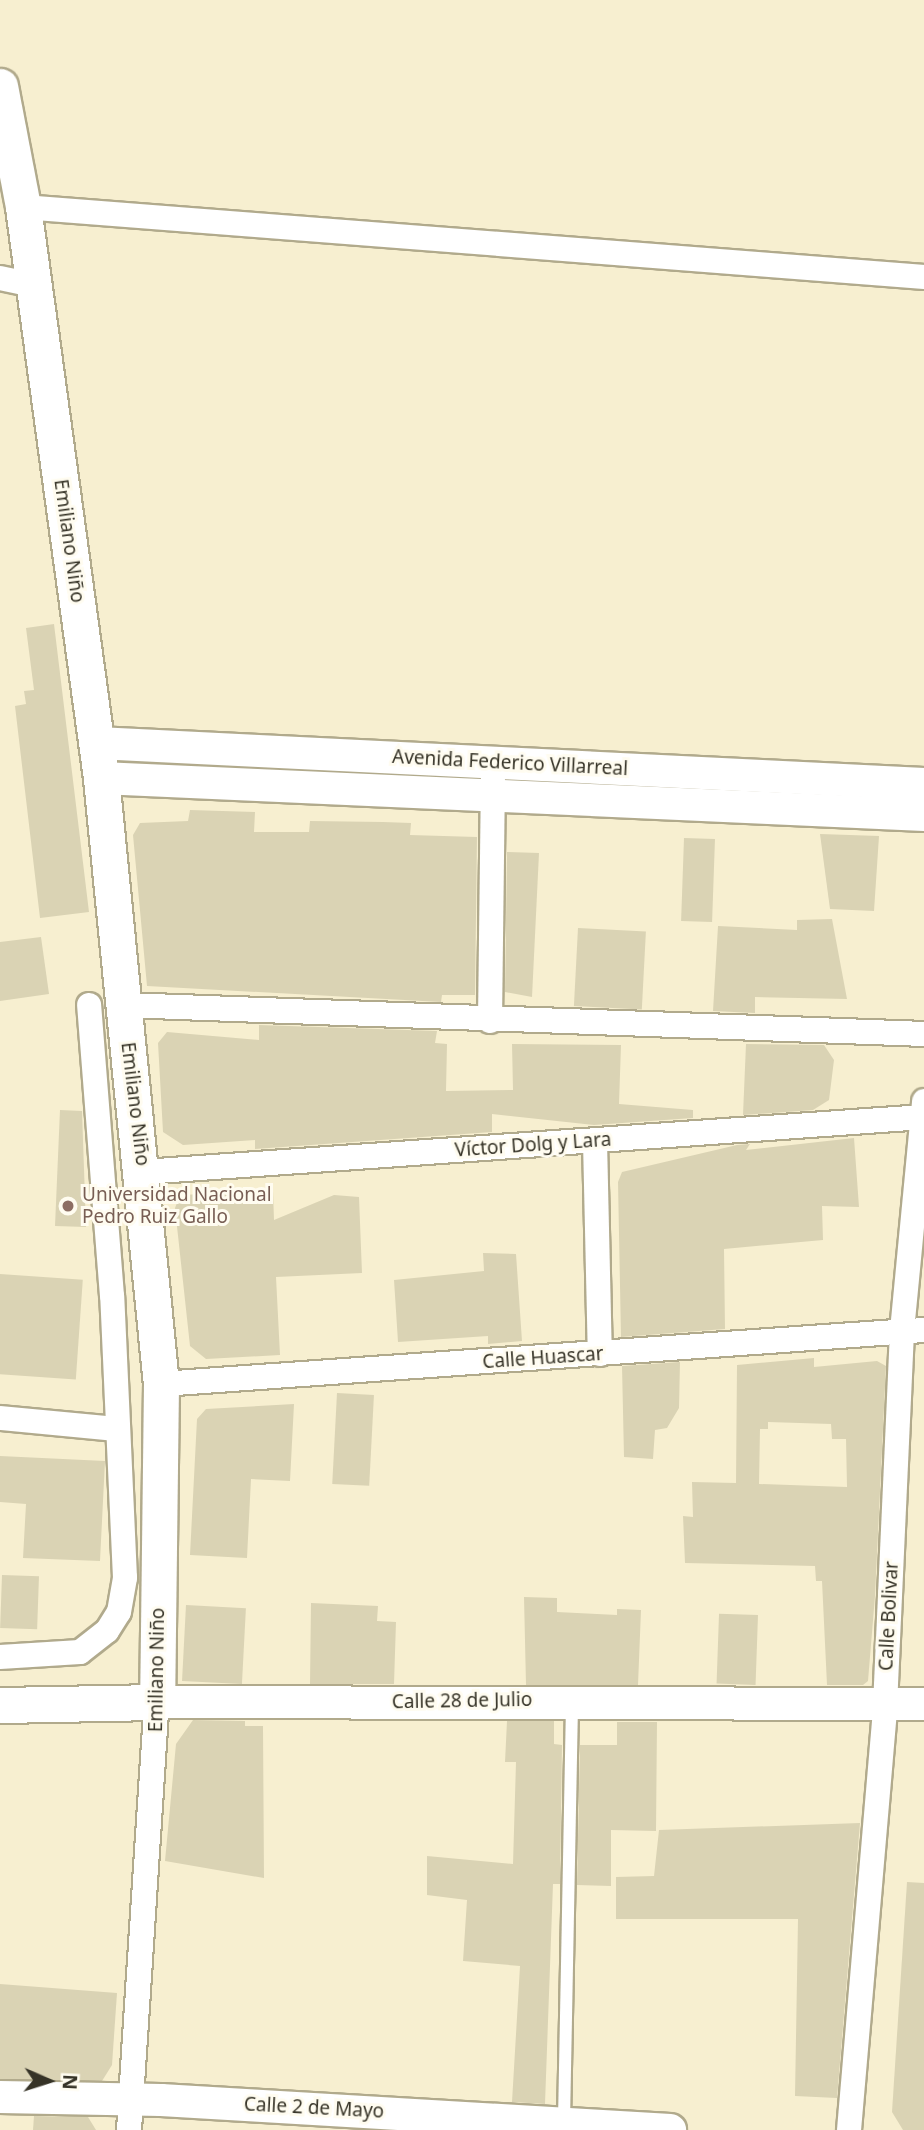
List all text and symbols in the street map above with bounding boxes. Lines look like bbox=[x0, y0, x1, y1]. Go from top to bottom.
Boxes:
street label: Emiliano Niño bbox=[49, 478, 89, 604]
street label: Avenida Federico Villarreal bbox=[392, 745, 628, 781]
street label: Emiliano Niño bbox=[116, 1041, 154, 1167]
street label: Víctor Dolg y Lara bbox=[454, 1128, 612, 1162]
place label: Universidad Nacional Pedro Ruiz Gallo bbox=[82, 1184, 272, 1228]
marker: Universidad Nacional Pedro Ruiz Gallo bbox=[60, 1198, 76, 1214]
street label: Calle Huascar bbox=[482, 1342, 604, 1374]
street label: Calle Bolivar bbox=[875, 1561, 903, 1671]
street label: Emiliano Niño bbox=[145, 1608, 169, 1732]
street label: Calle 28 de Julio bbox=[392, 1688, 532, 1714]
north arrow bbox=[14, 2046, 84, 2116]
text: N bbox=[57, 2074, 83, 2090]
street label: Calle 2 de Mayo bbox=[243, 2093, 385, 2123]

